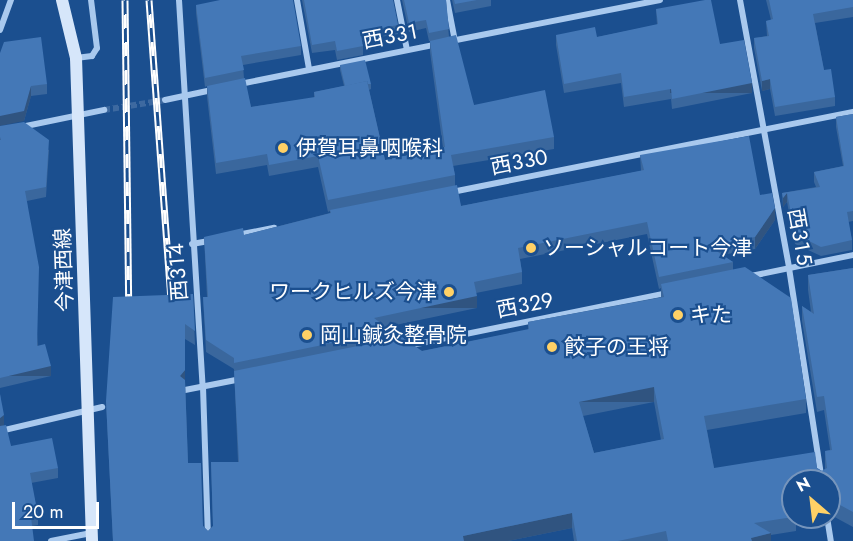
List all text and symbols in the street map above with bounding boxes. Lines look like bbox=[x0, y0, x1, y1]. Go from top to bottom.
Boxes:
street label: 西３３１ bbox=[360, 18, 422, 54]
place label: 伊賀耳鼻咽喉科 bbox=[296, 135, 443, 161]
marker: 伊賀耳鼻咽喉科 bbox=[274, 139, 292, 157]
street label: 西３３０ bbox=[488, 144, 550, 180]
street label: 西３１５ bbox=[783, 206, 817, 268]
street label: 今津西線 bbox=[50, 228, 78, 312]
place label: ソーシャルコート今津 bbox=[543, 235, 753, 261]
marker: ソーシャルコート今津 bbox=[524, 241, 538, 255]
street label: 西３１４ bbox=[163, 242, 193, 302]
place label: ワークヒルズ今津 bbox=[269, 279, 437, 305]
marker: ワークヒルズ今津 bbox=[442, 285, 456, 299]
street label: 西３２９ bbox=[494, 287, 556, 323]
place label: キた bbox=[690, 302, 732, 328]
marker: キた bbox=[671, 308, 685, 322]
place label: 岡山鍼灸整骨院 bbox=[320, 322, 467, 348]
marker: 岡山鍼灸整骨院 bbox=[298, 326, 316, 344]
place label: 餃子の王将 bbox=[564, 334, 669, 360]
marker: 餃子の王将 bbox=[545, 340, 559, 354]
north arrow bbox=[781, 469, 841, 529]
text: N bbox=[792, 471, 814, 498]
scale bar bbox=[15, 490, 102, 528]
text: 20 m bbox=[23, 499, 63, 525]

